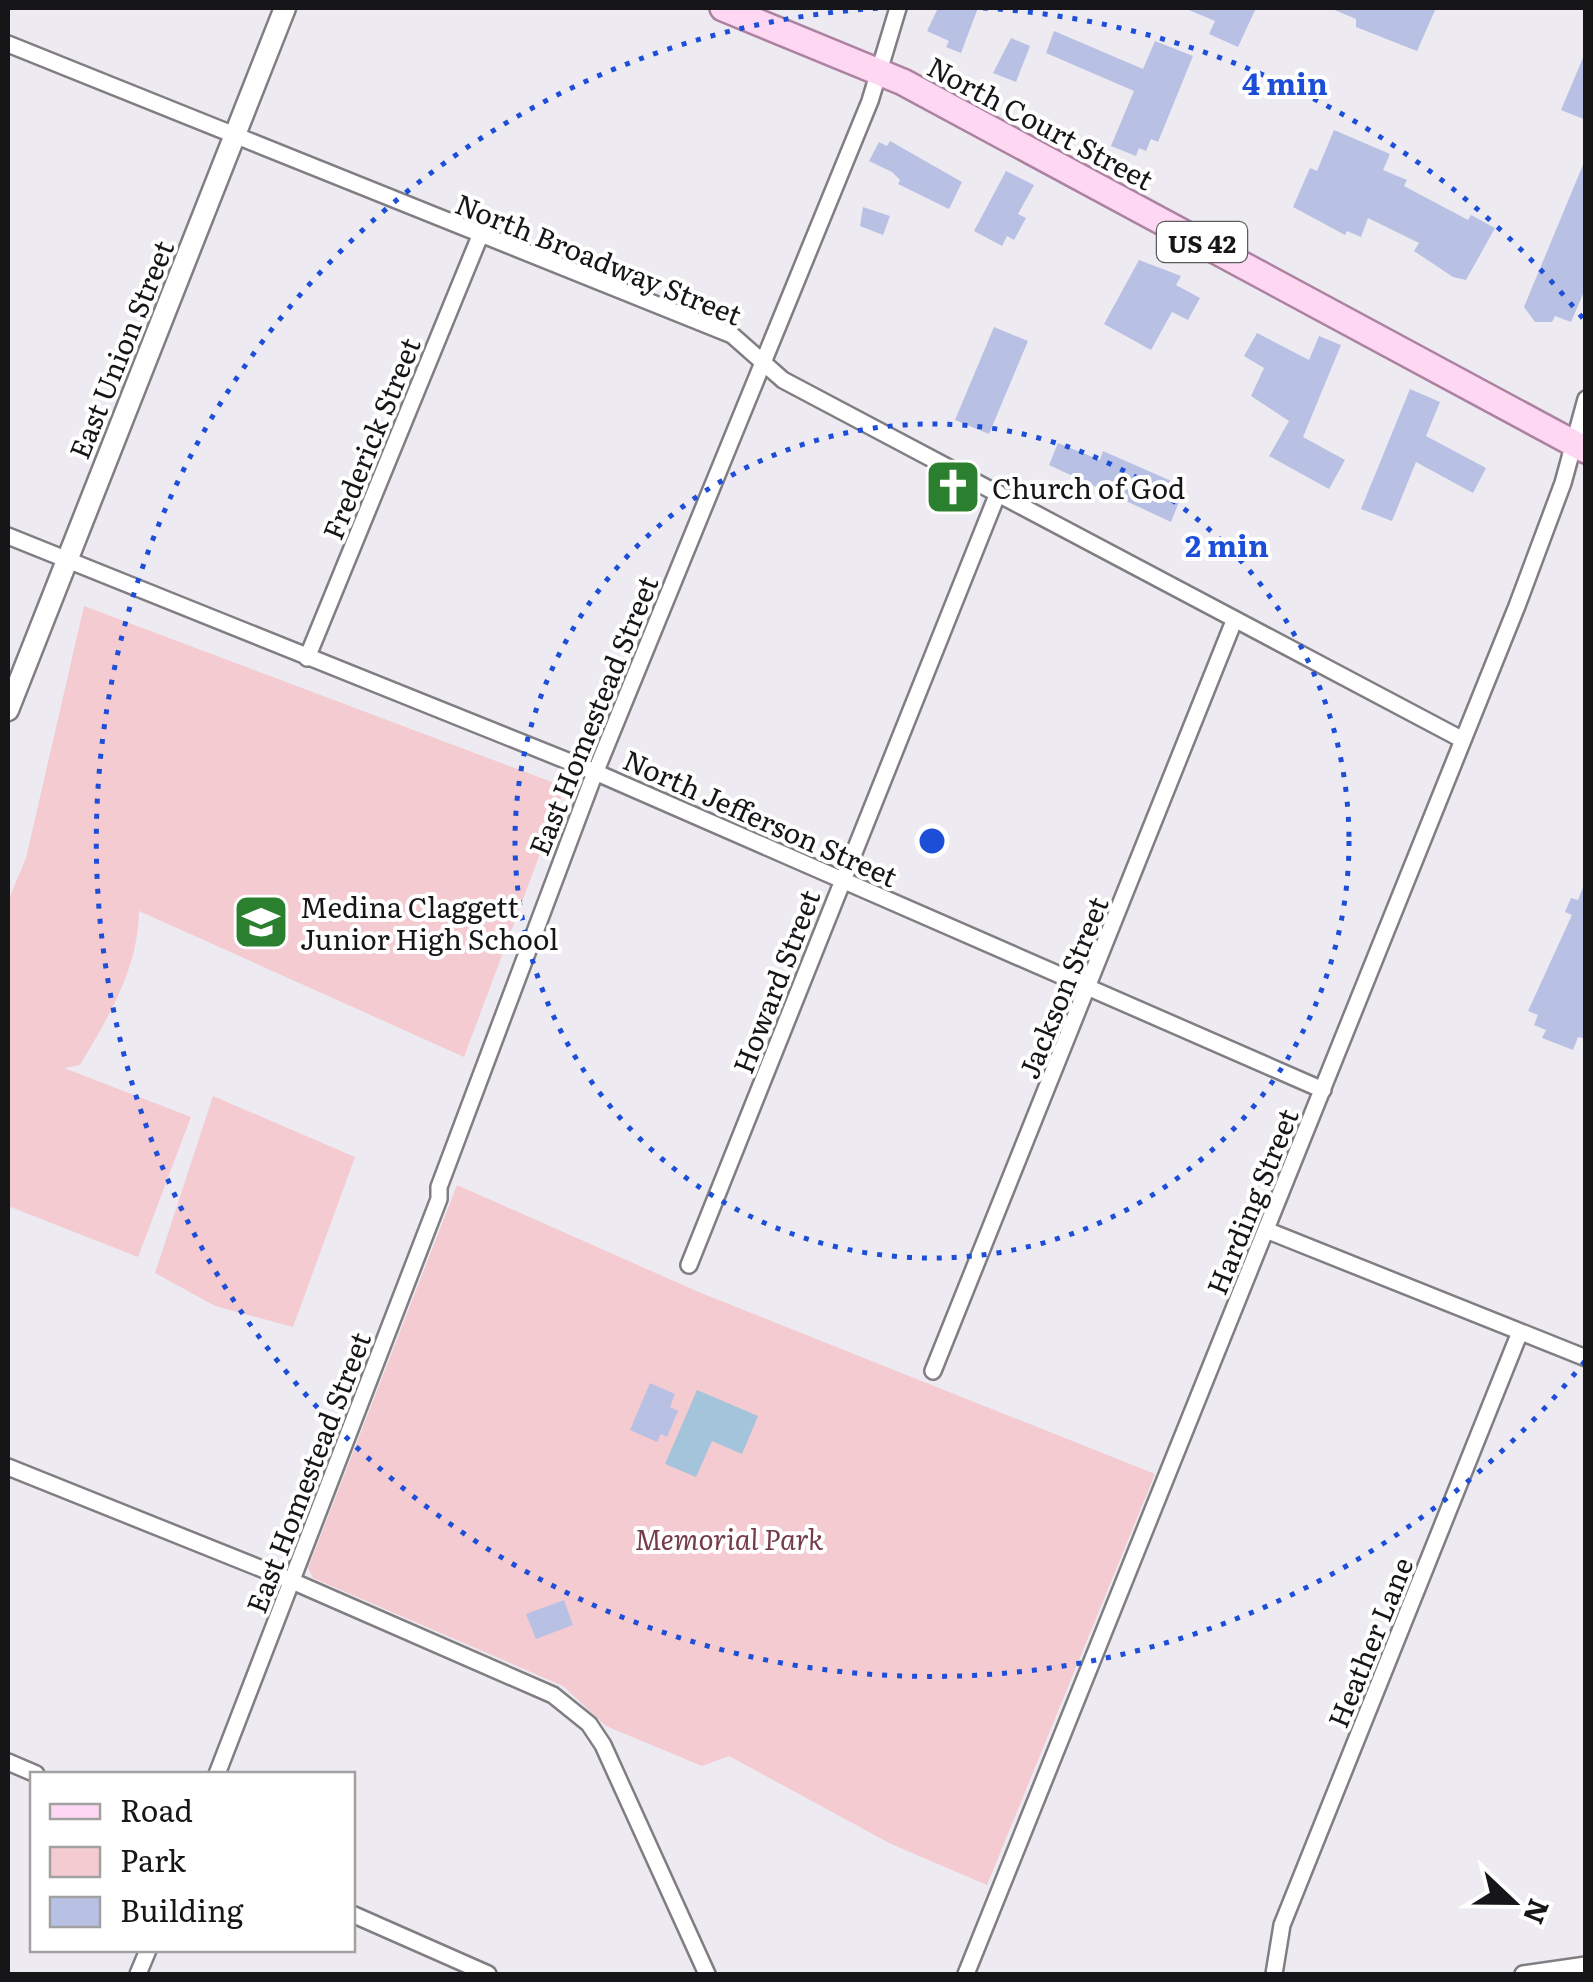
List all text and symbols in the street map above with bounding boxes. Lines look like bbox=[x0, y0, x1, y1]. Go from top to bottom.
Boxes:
street label: North Court Street bbox=[920, 45, 1162, 200]
text: 4 min bbox=[1242, 60, 1328, 104]
street label: North Broadway Street bbox=[450, 181, 749, 335]
road number: US 42 bbox=[1157, 222, 1247, 262]
street label: East Union Street bbox=[57, 233, 183, 465]
street label: Frederick Street bbox=[310, 330, 430, 545]
church icon: Church of God bbox=[923, 457, 983, 517]
place label: Church of God bbox=[992, 466, 1185, 508]
text: 2 min bbox=[1185, 522, 1269, 566]
street label: East Homestead Street bbox=[517, 568, 668, 861]
street label: North Jefferson Street bbox=[617, 738, 905, 897]
centre of rings bbox=[914, 823, 950, 859]
street label: Howard Street bbox=[721, 882, 830, 1079]
place label: Medina Claggett Junior High School bbox=[300, 885, 558, 959]
street label: Jackson Street bbox=[1006, 889, 1118, 1084]
school or university icon: Medina Claggett Junior High School bbox=[231, 892, 291, 952]
street label: Harding Street bbox=[1195, 1101, 1308, 1300]
street label: East Homestead Street bbox=[234, 1325, 380, 1619]
park label: Memorial Park bbox=[635, 1517, 824, 1559]
street label: Heather Lane bbox=[1316, 1551, 1422, 1733]
legend bbox=[30, 1772, 355, 1952]
text: Road bbox=[120, 1787, 193, 1831]
text: Park bbox=[120, 1837, 187, 1881]
north arrow bbox=[1463, 1852, 1563, 1952]
text: Building bbox=[120, 1887, 244, 1931]
text: N bbox=[1514, 1893, 1562, 1931]

